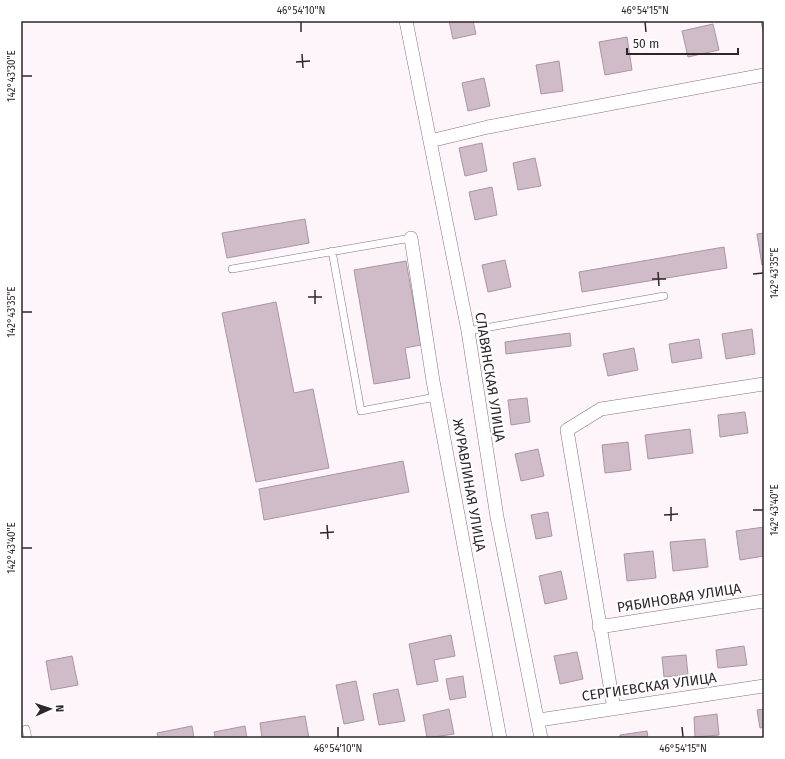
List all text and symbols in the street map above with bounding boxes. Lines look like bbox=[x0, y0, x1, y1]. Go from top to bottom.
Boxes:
text: 46°54'10"N bbox=[277, 5, 325, 17]
text: 46°54'15"N bbox=[621, 5, 669, 17]
scale bar bbox=[627, 30, 738, 56]
text: 50 m bbox=[633, 37, 659, 51]
text: 142°43'30"E bbox=[6, 50, 18, 102]
text: 142°43'35"E bbox=[769, 248, 781, 299]
text: 142°43'35"E bbox=[6, 287, 18, 338]
street label: СЛАВЯНСКАЯ УЛИЦА bbox=[471, 311, 509, 443]
street label: ЖУРАВЛИНАЯ УЛИЦА bbox=[449, 417, 489, 553]
text: 142°43'40"E bbox=[769, 484, 781, 536]
text: 142°43'40"E bbox=[6, 522, 18, 574]
street label: РЯБИНОВАЯ УЛИЦА bbox=[616, 580, 742, 616]
street label: СЕРГИЕВСКАЯ УЛИЦА bbox=[581, 669, 717, 705]
north arrow bbox=[30, 689, 70, 729]
text: N bbox=[53, 705, 66, 712]
text: 46°54'10"N bbox=[314, 743, 362, 755]
text: 46°54'15"N bbox=[659, 743, 707, 755]

